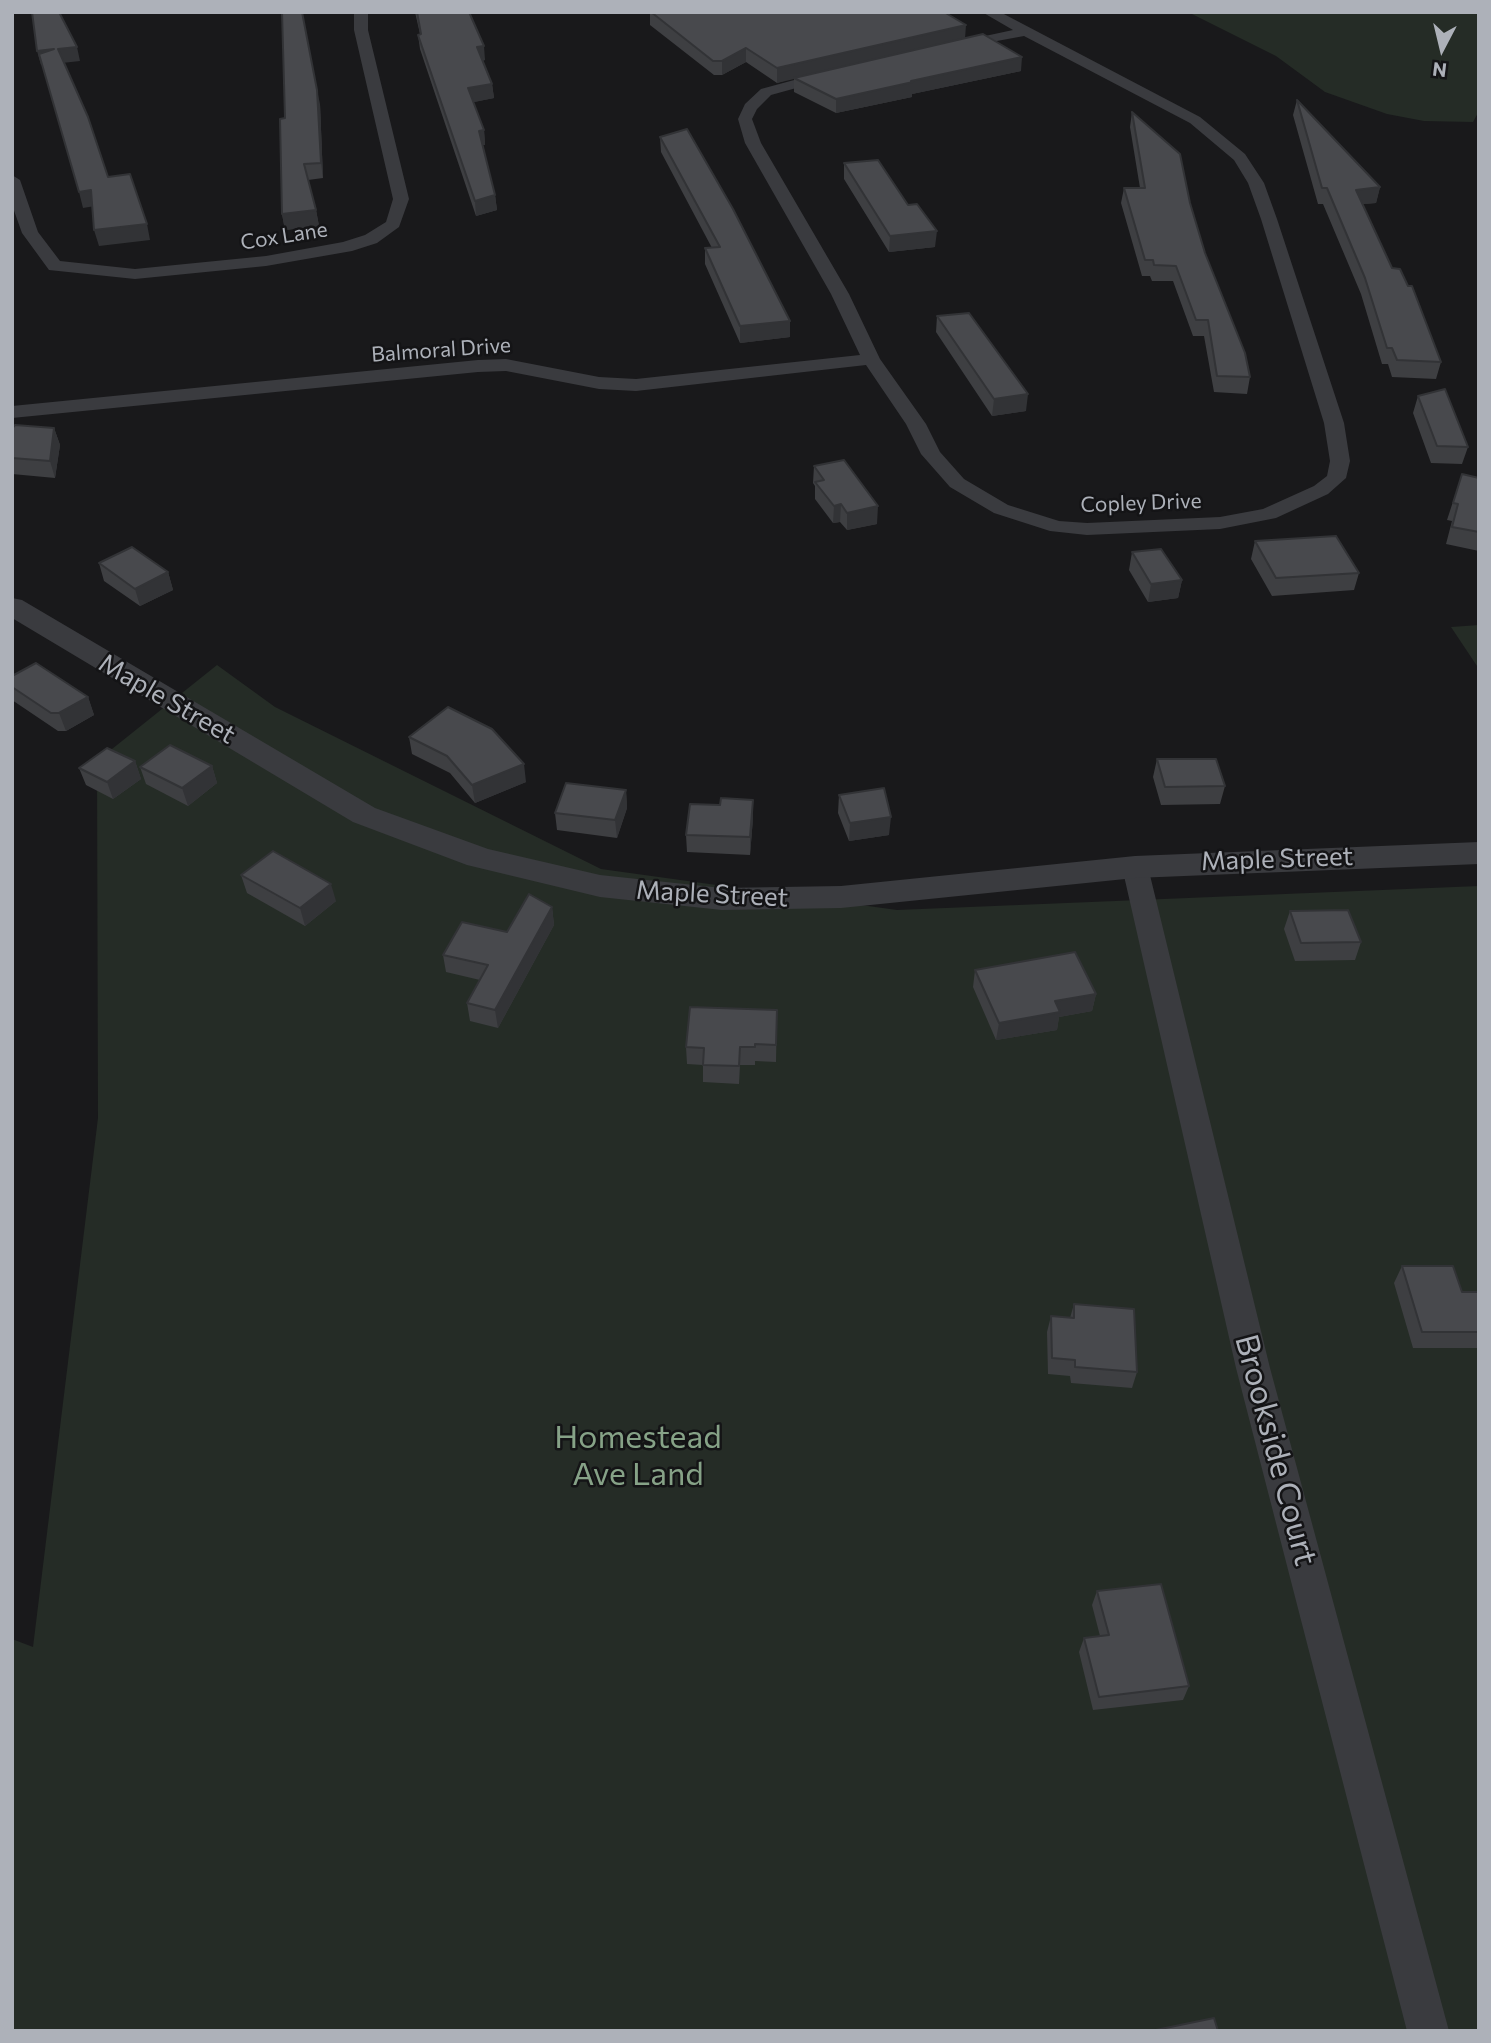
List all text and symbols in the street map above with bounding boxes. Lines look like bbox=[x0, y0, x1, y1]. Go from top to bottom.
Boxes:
north arrow bbox=[1407, 14, 1477, 84]
text: N bbox=[1431, 58, 1448, 83]
street label: Cox Lane bbox=[239, 217, 329, 255]
street label: Balmoral Drive bbox=[370, 333, 512, 367]
street label: Copley Drive bbox=[1080, 488, 1202, 518]
street label: Maple Street bbox=[93, 647, 241, 751]
street label: Maple Street bbox=[1200, 841, 1354, 877]
street label: Maple Street bbox=[635, 874, 789, 914]
street label: Brookside Court bbox=[1227, 1330, 1325, 1570]
park label: Homestead Ave Land bbox=[554, 1418, 722, 1493]

